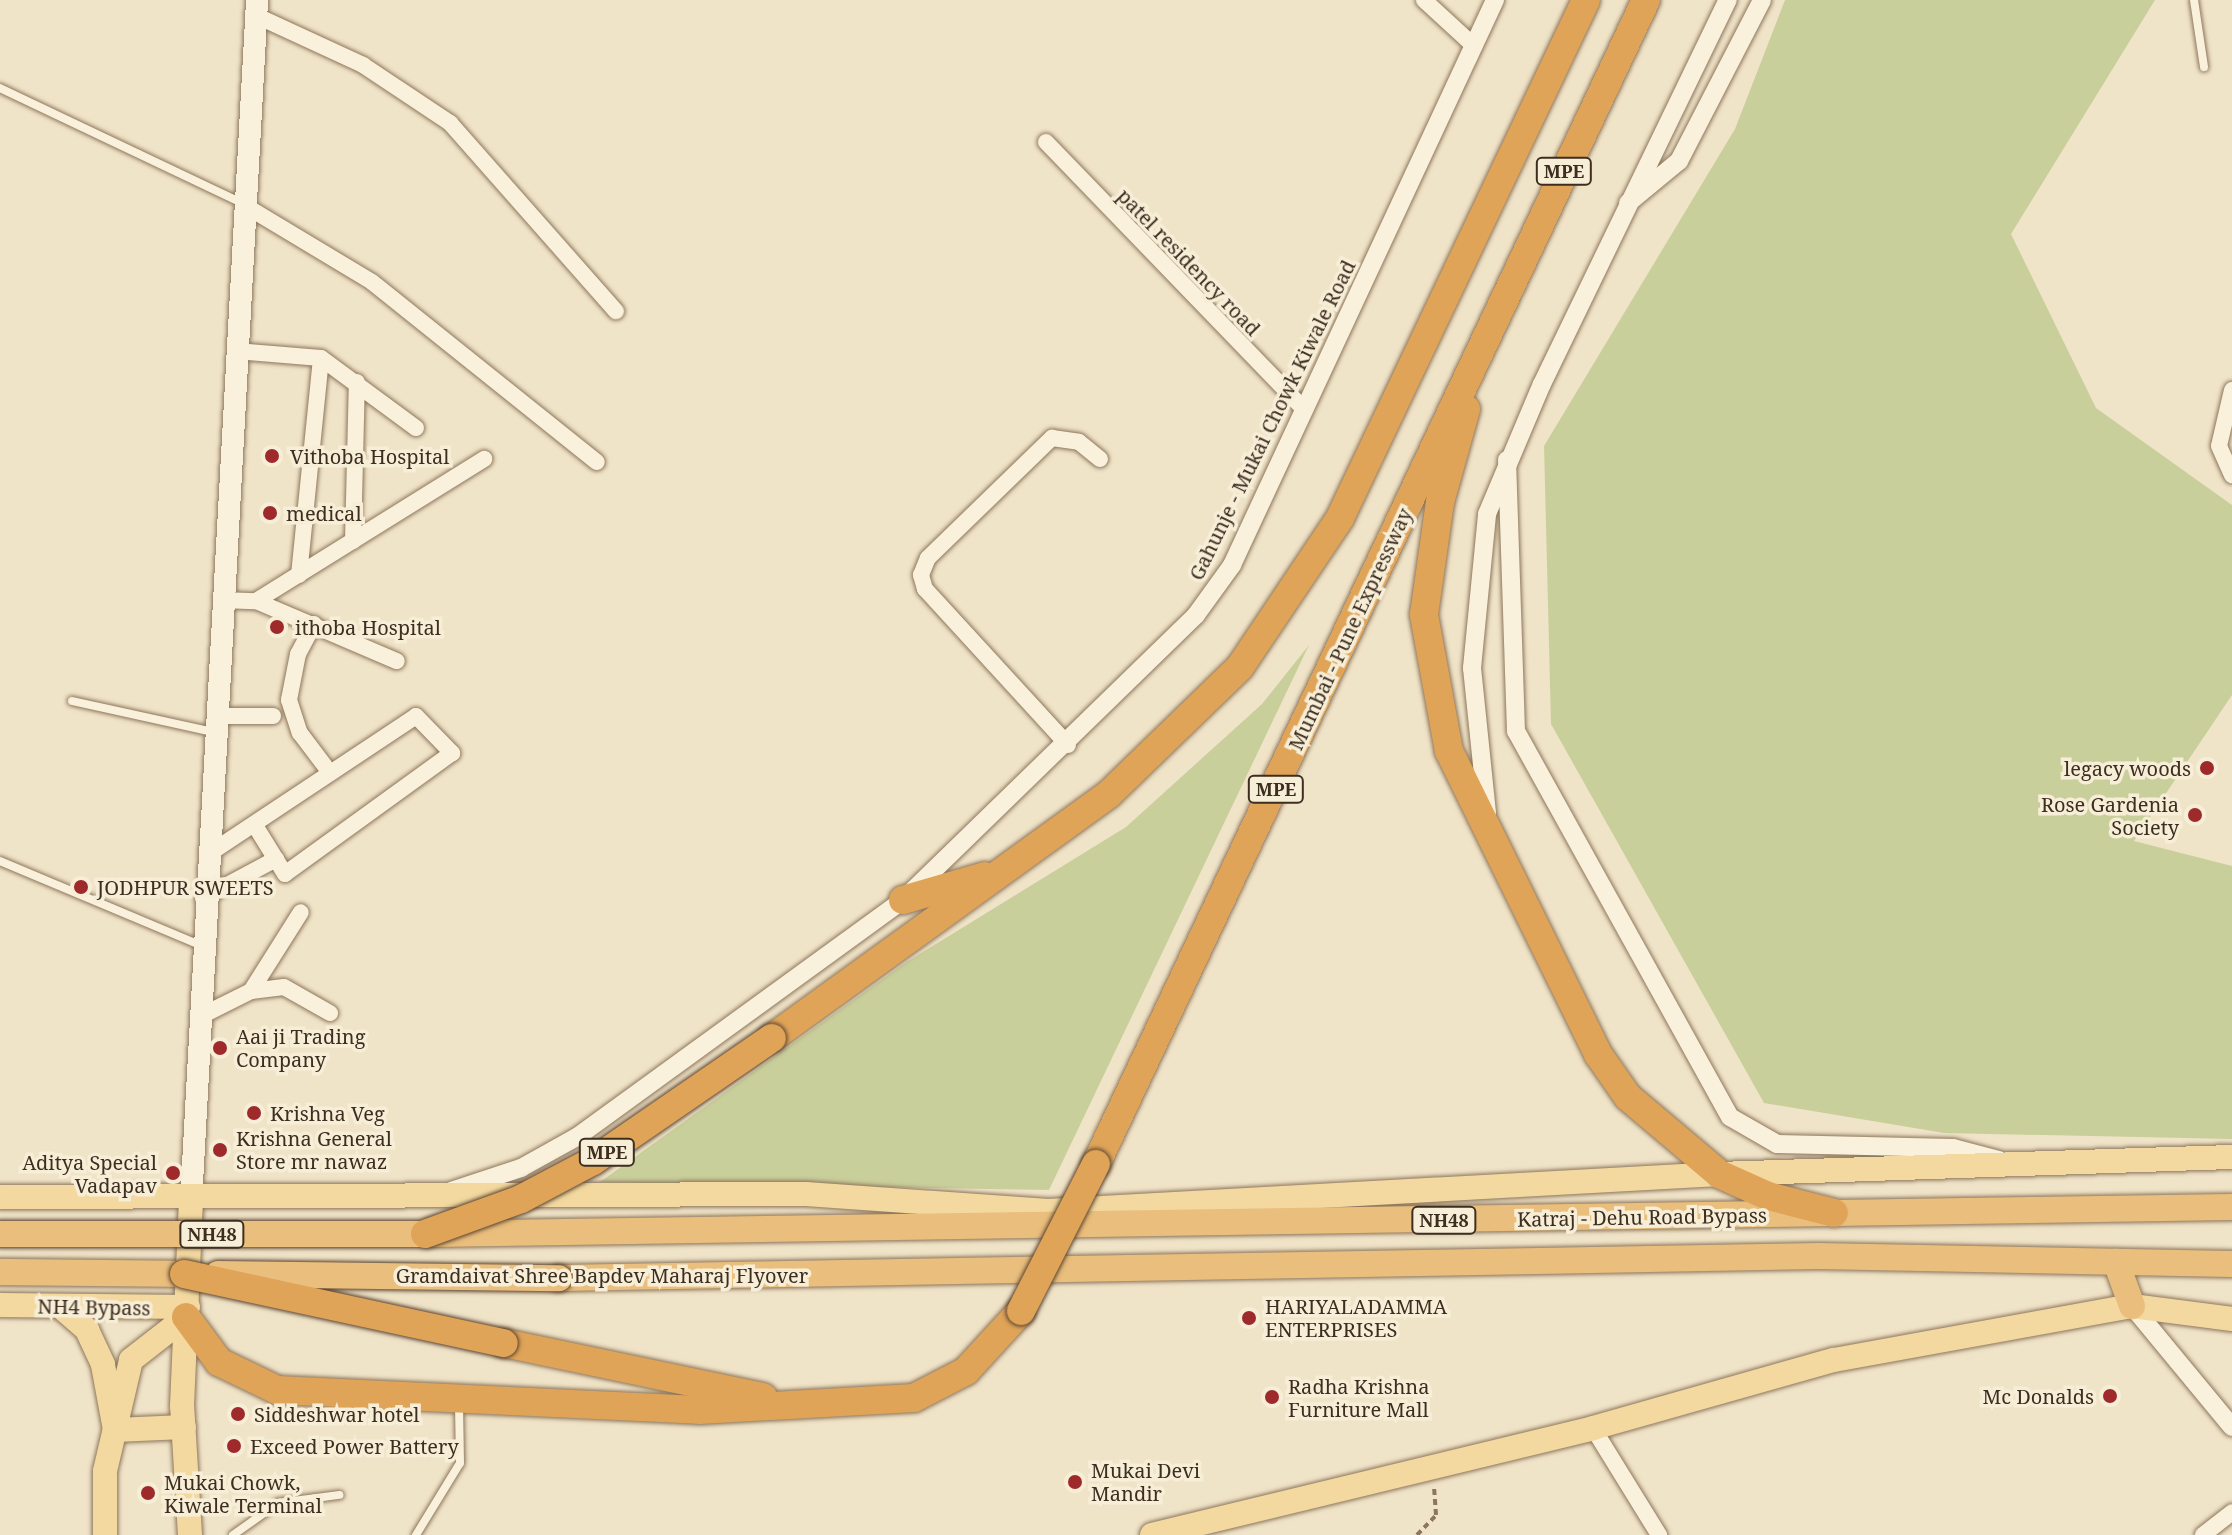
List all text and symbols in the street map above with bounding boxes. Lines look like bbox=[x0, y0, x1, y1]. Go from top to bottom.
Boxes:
road number: MPE bbox=[1534, 157, 1594, 185]
street label: patel residency road bbox=[1113, 184, 1265, 340]
street label: Gahunje - Mukai Chowk Kiwale Road bbox=[1184, 256, 1360, 584]
place label: Vithoba Hospital bbox=[290, 444, 450, 468]
marker: Vithoba Hospital bbox=[261, 445, 283, 467]
place label: medical bbox=[286, 501, 362, 525]
marker: medical bbox=[261, 504, 279, 522]
street label: Mumbai - Pune Expressway bbox=[1283, 504, 1417, 754]
place label: ithoba Hospital bbox=[295, 615, 441, 639]
marker: ithoba Hospital bbox=[266, 616, 288, 638]
place label: legacy woods bbox=[2064, 756, 2191, 780]
marker: legacy woods bbox=[2198, 759, 2216, 777]
road number: MPE bbox=[1246, 775, 1306, 803]
place label: Rose Gardenia Society bbox=[2041, 792, 2179, 839]
marker: Rose Gardenia Society bbox=[2186, 806, 2204, 824]
place label: JODHPUR SWEETS bbox=[97, 875, 274, 899]
marker: JODHPUR SWEETS bbox=[72, 878, 90, 896]
place label: Aai ji Trading Company bbox=[236, 1024, 365, 1071]
marker: Aai ji Trading Company bbox=[211, 1039, 229, 1057]
place label: Krishna Veg bbox=[270, 1101, 385, 1125]
marker: Krishna Veg bbox=[245, 1104, 263, 1122]
place label: Krishna General Store mr nawaz bbox=[236, 1126, 392, 1173]
road number: MPE bbox=[577, 1138, 637, 1166]
marker: Krishna General Store mr nawaz bbox=[211, 1141, 229, 1159]
place label: Aditya Special Vadapav bbox=[22, 1150, 157, 1197]
marker: Aditya Special Vadapav bbox=[164, 1164, 182, 1182]
street label: Katraj - Dehu Road Bypass bbox=[1517, 1203, 1767, 1231]
road number: NH48 bbox=[1410, 1206, 1478, 1234]
road number: NH48 bbox=[178, 1220, 246, 1248]
street label: Gramdaivat Shree Bapdev Maharaj Flyover bbox=[396, 1263, 808, 1287]
street label: NH4 Bypass bbox=[37, 1294, 151, 1320]
place label: HARIYALADAMMA ENTERPRISES bbox=[1265, 1294, 1447, 1341]
marker: HARIYALADAMMA ENTERPRISES bbox=[1240, 1309, 1258, 1327]
place label: Radha Krishna Furniture Mall bbox=[1288, 1374, 1430, 1421]
place label: Mc Donalds bbox=[1982, 1384, 2094, 1408]
marker: Mc Donalds bbox=[2101, 1387, 2119, 1405]
marker: Radha Krishna Furniture Mall bbox=[1263, 1388, 1281, 1406]
place label: Siddeshwar hotel bbox=[254, 1402, 420, 1426]
marker: Siddeshwar hotel bbox=[229, 1405, 247, 1423]
place label: Exceed Power Battery bbox=[250, 1434, 459, 1458]
marker: Exceed Power Battery bbox=[225, 1437, 243, 1455]
place label: Mukai Devi Mandir bbox=[1091, 1458, 1200, 1505]
place label: Mukai Chowk, Kiwale Terminal bbox=[164, 1470, 322, 1517]
marker: Mukai Devi Mandir bbox=[1066, 1473, 1084, 1491]
marker: Mukai Chowk, Kiwale Terminal bbox=[139, 1484, 157, 1502]

